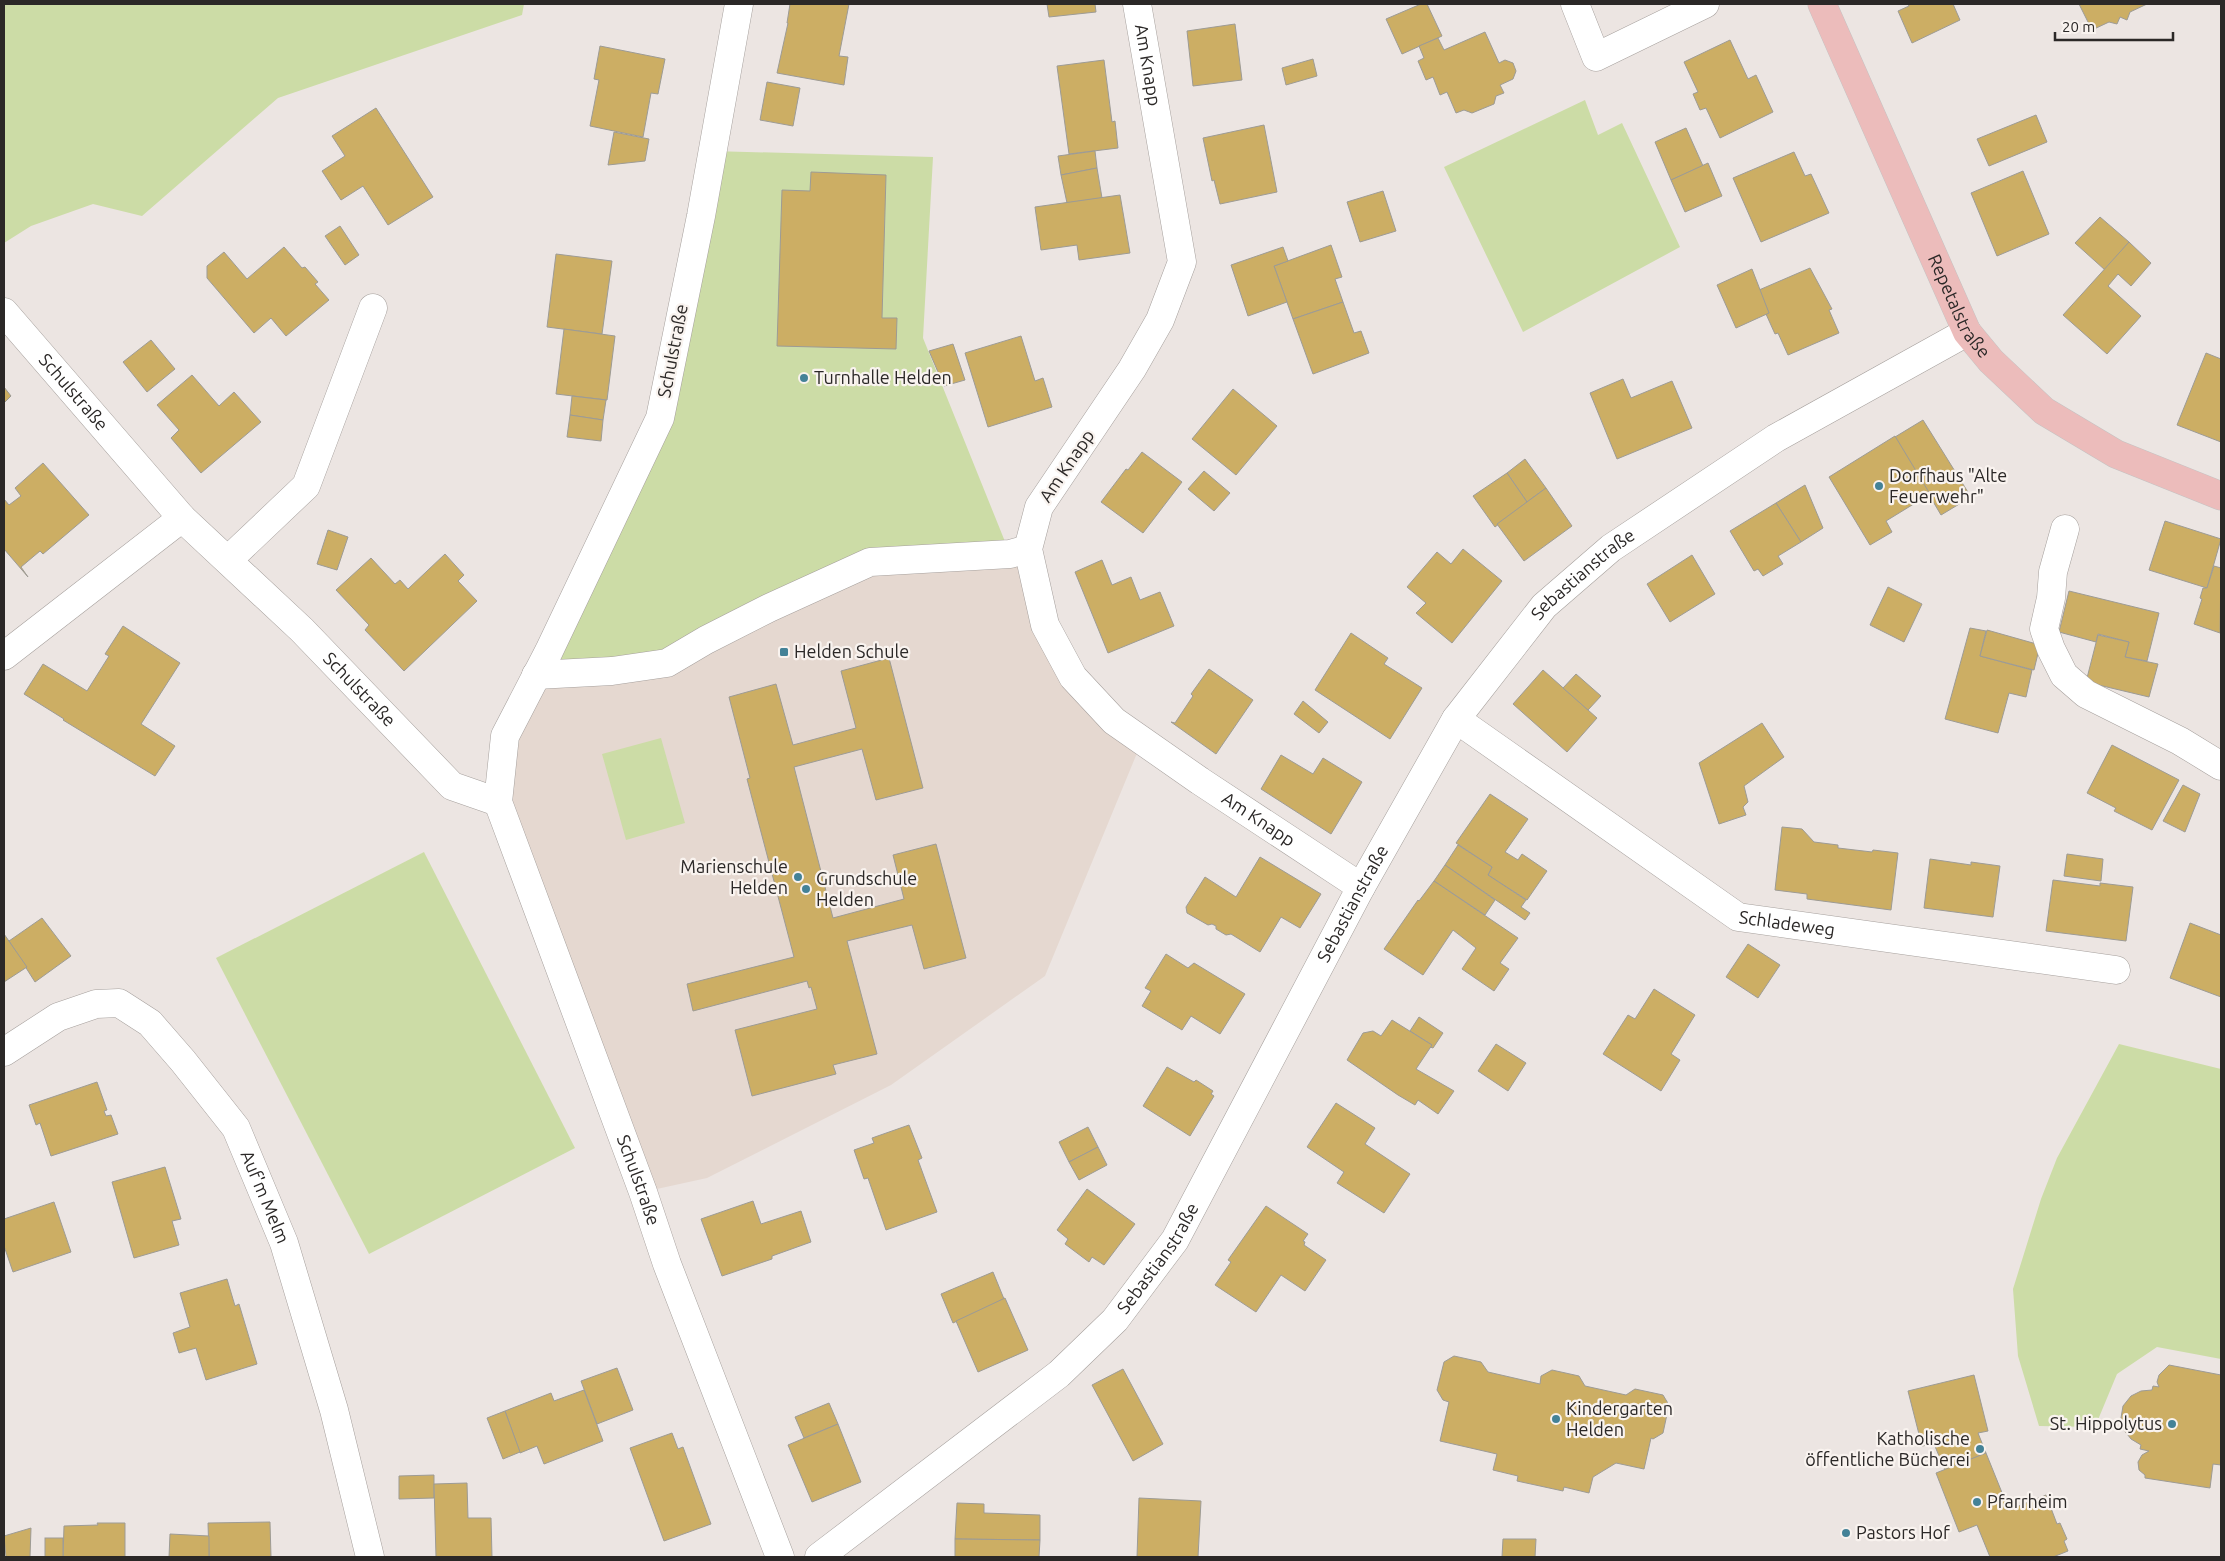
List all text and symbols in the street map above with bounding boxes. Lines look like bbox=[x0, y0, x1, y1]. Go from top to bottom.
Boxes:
scale bar bbox=[2055, 10, 2172, 42]
text: 20 m bbox=[2062, 18, 2095, 35]
street label: Am Knapp bbox=[1132, 22, 1166, 107]
street label: Repetalstraße bbox=[1925, 251, 1995, 361]
street label: Schulstraße bbox=[653, 302, 691, 399]
street label: Schulstraße bbox=[35, 349, 113, 434]
place label: Turnhalle Helden bbox=[814, 367, 952, 387]
marker: Turnhalle Helden bbox=[798, 372, 810, 384]
street label: Am Knapp bbox=[1035, 425, 1098, 505]
place label: Dorfhaus "Alte Feuerwehr" bbox=[1889, 465, 2007, 506]
marker: Dorfhaus "Alte Feuerwehr" bbox=[1873, 480, 1885, 492]
street label: Sebastianstraße bbox=[1526, 524, 1638, 623]
place label: Helden Schule bbox=[794, 641, 909, 661]
marker: Helden Schule bbox=[778, 646, 790, 658]
street label: Schulstraße bbox=[320, 648, 400, 730]
street label: Am Knapp bbox=[1219, 787, 1299, 850]
street label: Sebastianstraße bbox=[1312, 841, 1392, 965]
place label: Marienschule Helden bbox=[680, 856, 788, 897]
place label: Grundschule Helden bbox=[816, 868, 917, 909]
marker: Marienschule Helden bbox=[792, 871, 804, 883]
marker: Grundschule Helden bbox=[800, 883, 812, 895]
street label: Schladeweg bbox=[1738, 906, 1836, 939]
street label: Schulstraße bbox=[614, 1132, 664, 1228]
street label: Auf'm Melm bbox=[238, 1147, 294, 1246]
street label: Sebastianstraße bbox=[1113, 1199, 1202, 1317]
place label: Kindergarten Helden bbox=[1566, 1398, 1673, 1439]
marker: Kindergarten Helden bbox=[1550, 1413, 1562, 1425]
place label: St. Hippolytus bbox=[2050, 1413, 2162, 1433]
marker: St. Hippolytus bbox=[2166, 1418, 2178, 1430]
place label: Katholische öffentliche Bücherei bbox=[1805, 1428, 1970, 1469]
marker: Katholische öffentliche Bücherei bbox=[1974, 1443, 1986, 1455]
place label: Pfarrheim bbox=[1987, 1491, 2068, 1511]
marker: Pfarrheim bbox=[1971, 1496, 1983, 1508]
place label: Pastors Hof bbox=[1856, 1522, 1950, 1542]
marker: Pastors Hof bbox=[1840, 1527, 1852, 1539]

